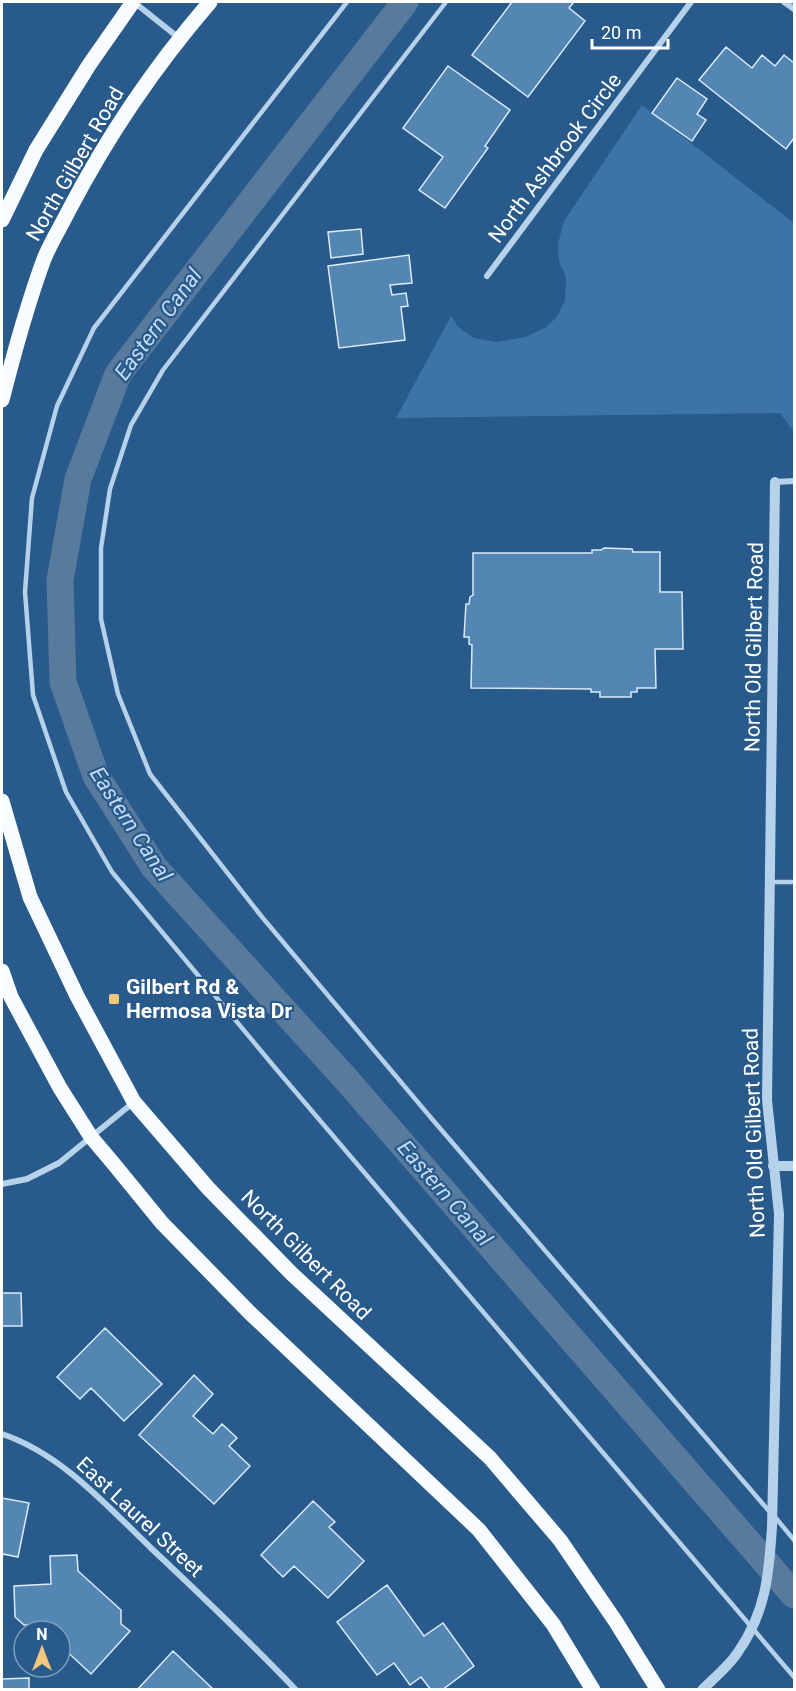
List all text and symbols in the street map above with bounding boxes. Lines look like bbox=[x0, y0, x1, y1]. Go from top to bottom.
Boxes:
scale bar bbox=[592, 12, 668, 50]
text: 20 m bbox=[601, 22, 641, 43]
street label: North Ashbrook Circle bbox=[483, 69, 627, 247]
street label: North Gilbert Road bbox=[21, 83, 129, 245]
water label: Eastern Canal bbox=[109, 263, 207, 385]
street label: North Old Gilbert Road bbox=[740, 542, 768, 752]
water label: Eastern Canal bbox=[85, 762, 178, 887]
place label: Gilbert Rd & Hermosa Vista Dr bbox=[126, 975, 292, 1023]
marker: Gilbert Rd & Hermosa Vista Dr bbox=[107, 992, 121, 1006]
street label: North Old Gilbert Road bbox=[738, 1028, 770, 1238]
water label: Eastern Canal bbox=[392, 1135, 498, 1251]
street label: North Gilbert Road bbox=[236, 1185, 376, 1325]
street label: East Laurel Street bbox=[72, 1452, 208, 1582]
north arrow bbox=[12, 1619, 72, 1679]
text: N bbox=[36, 1625, 48, 1644]

